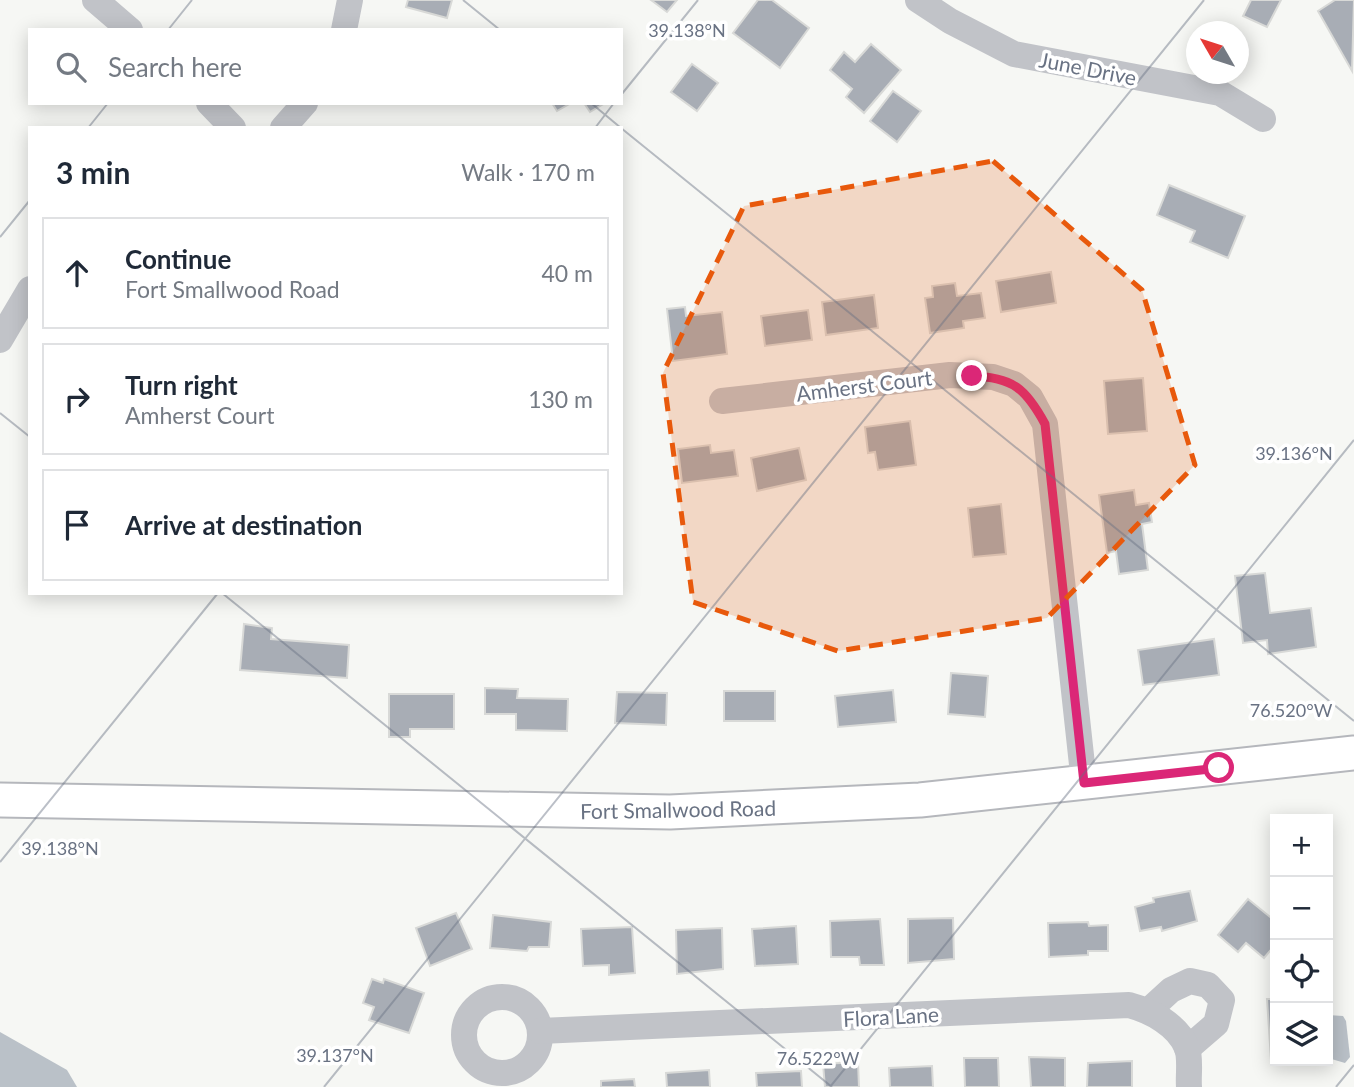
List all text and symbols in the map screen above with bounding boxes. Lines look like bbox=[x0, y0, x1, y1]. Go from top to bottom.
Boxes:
text: 39.138°N bbox=[648, 19, 726, 41]
north arrow bbox=[1186, 21, 1249, 84]
search box bbox=[28, 28, 623, 105]
street label: June Drive bbox=[1037, 46, 1139, 90]
icon: search bbox=[52, 48, 90, 86]
text: Search here bbox=[108, 51, 242, 83]
text: 3 min bbox=[56, 154, 130, 190]
text: Walk · 170 m bbox=[461, 158, 595, 186]
text: Continue bbox=[125, 243, 231, 275]
icon: ahead bbox=[58, 254, 96, 292]
text: 40 m bbox=[542, 259, 593, 287]
text: Fort Smallwood Road bbox=[125, 275, 340, 303]
route end bbox=[956, 360, 987, 391]
street label: Amherst Court bbox=[795, 364, 934, 406]
text: Turn right bbox=[125, 369, 238, 401]
icon: right bbox=[58, 380, 96, 418]
text: 130 m bbox=[528, 385, 593, 413]
text: Amherst Court bbox=[125, 401, 274, 429]
text: 39.136°N bbox=[1255, 442, 1333, 464]
icon: arrive bbox=[58, 506, 96, 544]
text: Arrive at destination bbox=[125, 509, 362, 541]
text: 76.520°W bbox=[1250, 699, 1333, 721]
route start bbox=[1203, 752, 1234, 783]
street label: Fort Smallwood Road bbox=[580, 795, 776, 823]
map controls bbox=[1270, 814, 1333, 1066]
button: + bbox=[1270, 814, 1333, 877]
text: 39.138°N bbox=[21, 837, 99, 859]
button: − bbox=[1270, 877, 1333, 940]
button: locate bbox=[1270, 940, 1333, 1003]
street label: Flora Lane bbox=[842, 1001, 940, 1031]
button: layers bbox=[1270, 1003, 1333, 1066]
text: 39.137°N bbox=[296, 1044, 374, 1066]
text: 76.522°W bbox=[777, 1047, 860, 1069]

